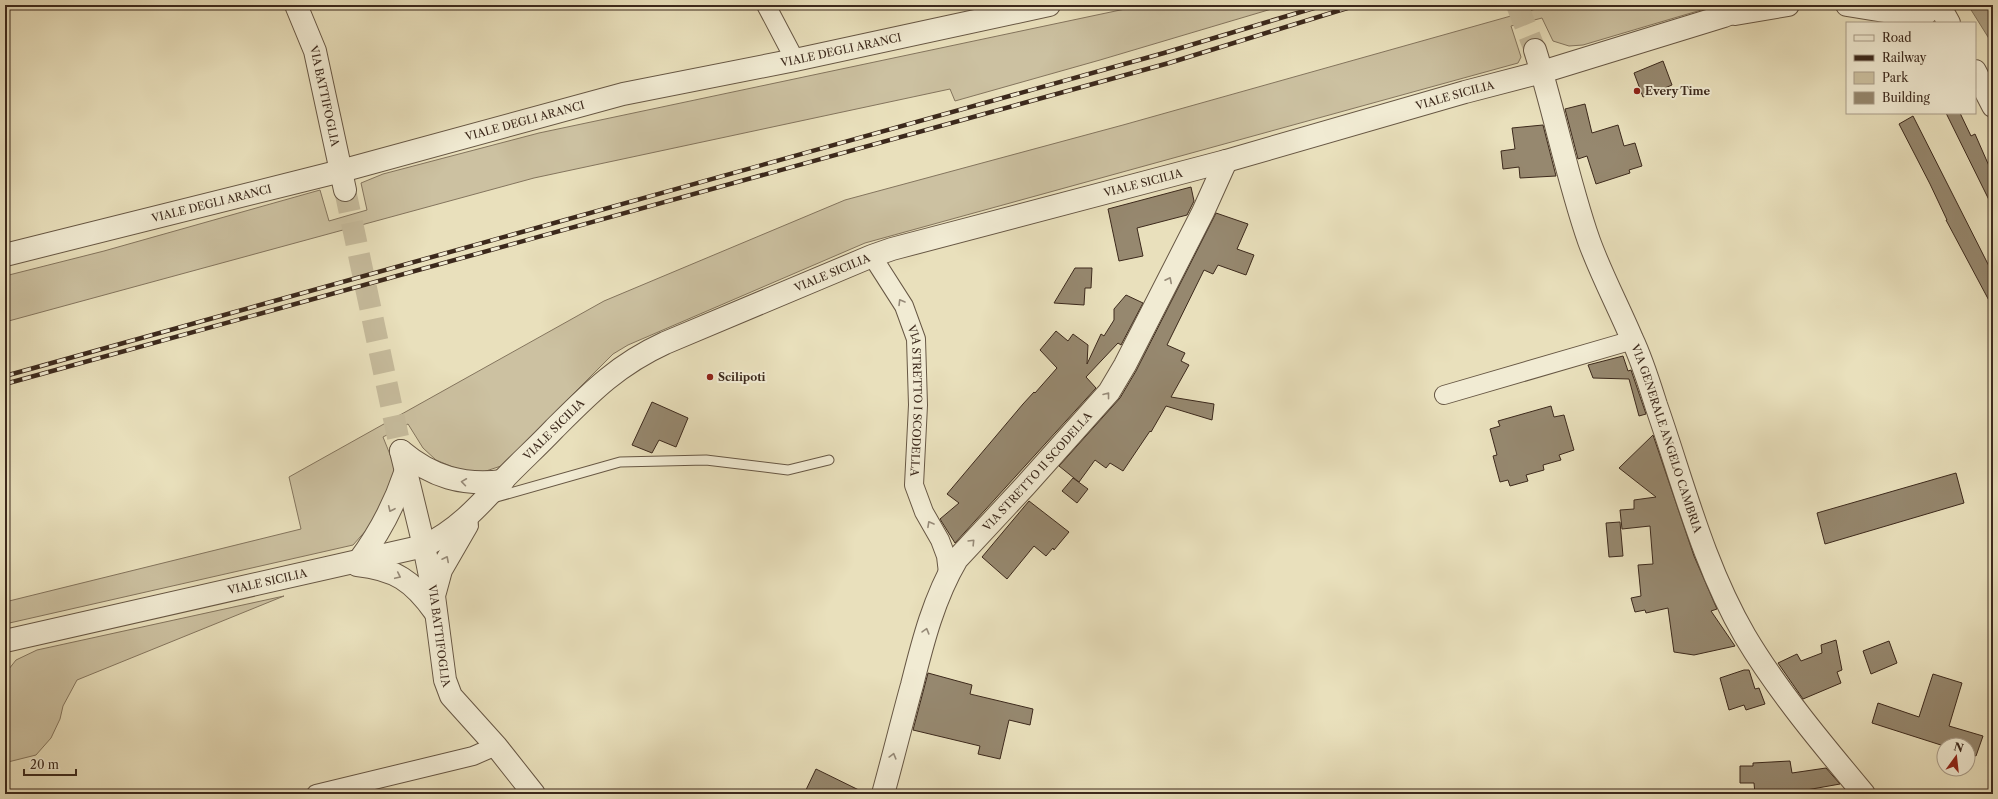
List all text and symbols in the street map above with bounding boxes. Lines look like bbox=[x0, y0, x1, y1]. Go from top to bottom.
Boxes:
legend bbox=[1846, 22, 1976, 114]
street label: VIALE DEGLI ARANCI bbox=[778, 30, 903, 70]
text: Road bbox=[1882, 30, 1912, 45]
street label: VIA BATTIFOGLIA bbox=[306, 43, 343, 149]
text: Railway bbox=[1882, 50, 1927, 65]
text: Park bbox=[1882, 70, 1909, 85]
street label: VIALE SICILIA bbox=[1413, 78, 1496, 113]
place label: Every Time bbox=[1645, 84, 1710, 98]
marker: Every Time bbox=[1632, 86, 1642, 96]
text: Building bbox=[1882, 90, 1930, 105]
street label: VIALE DEGLI ARANCI bbox=[463, 98, 586, 144]
street label: VIALE SICILIA bbox=[1101, 166, 1185, 200]
street label: VIALE DEGLI ARANCI bbox=[149, 182, 273, 225]
street label: VIALE SICILIA bbox=[791, 250, 873, 295]
one-way arrow bbox=[1164, 277, 1171, 284]
one-way arrow bbox=[898, 299, 906, 306]
street label: VIA STRETTO I SCODELLA bbox=[904, 322, 925, 478]
street label: VIA GENERALE ANGELO CAMBRIA bbox=[1628, 341, 1705, 535]
place label: Scilipoti bbox=[718, 370, 766, 384]
marker: Scilipoti bbox=[705, 372, 715, 382]
one-way arrow bbox=[1102, 392, 1109, 399]
street label: VIALE SICILIA bbox=[520, 395, 588, 464]
street label: VIA STRETTO II SCODELLA bbox=[979, 408, 1096, 535]
one-way arrow bbox=[461, 478, 467, 487]
one-way arrow bbox=[388, 505, 396, 513]
one-way arrow bbox=[928, 520, 935, 528]
one-way arrow bbox=[967, 539, 975, 547]
one-way arrow bbox=[442, 556, 449, 563]
street label: VIALE SICILIA bbox=[225, 566, 309, 598]
one-way arrow bbox=[394, 572, 402, 579]
street label: VIA BATTIFOGLIA bbox=[425, 583, 454, 690]
one-way arrow bbox=[921, 627, 930, 634]
north arrow bbox=[1936, 737, 1976, 777]
text: N bbox=[1952, 739, 1965, 755]
scale bar bbox=[24, 751, 76, 777]
one-way arrow bbox=[888, 753, 897, 760]
text: 20 m bbox=[30, 757, 59, 772]

